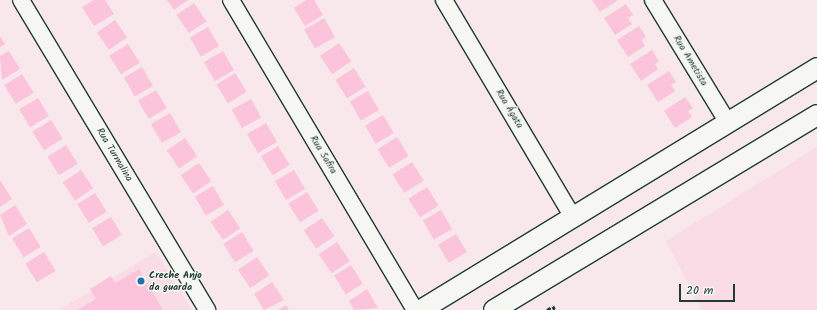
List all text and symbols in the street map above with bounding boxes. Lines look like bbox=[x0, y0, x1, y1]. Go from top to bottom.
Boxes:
street label: Rua Ametista bbox=[670, 33, 710, 89]
street label: Rua Ágata bbox=[493, 87, 525, 131]
street label: Rua Turmalina bbox=[93, 126, 135, 184]
street label: Rua Safira bbox=[307, 134, 339, 176]
place label: Creche Anjo da guarda bbox=[149, 269, 202, 292]
marker: Creche Anjo da guarda bbox=[136, 276, 146, 286]
scale bar bbox=[681, 276, 737, 302]
text: 20 m bbox=[686, 281, 713, 300]

